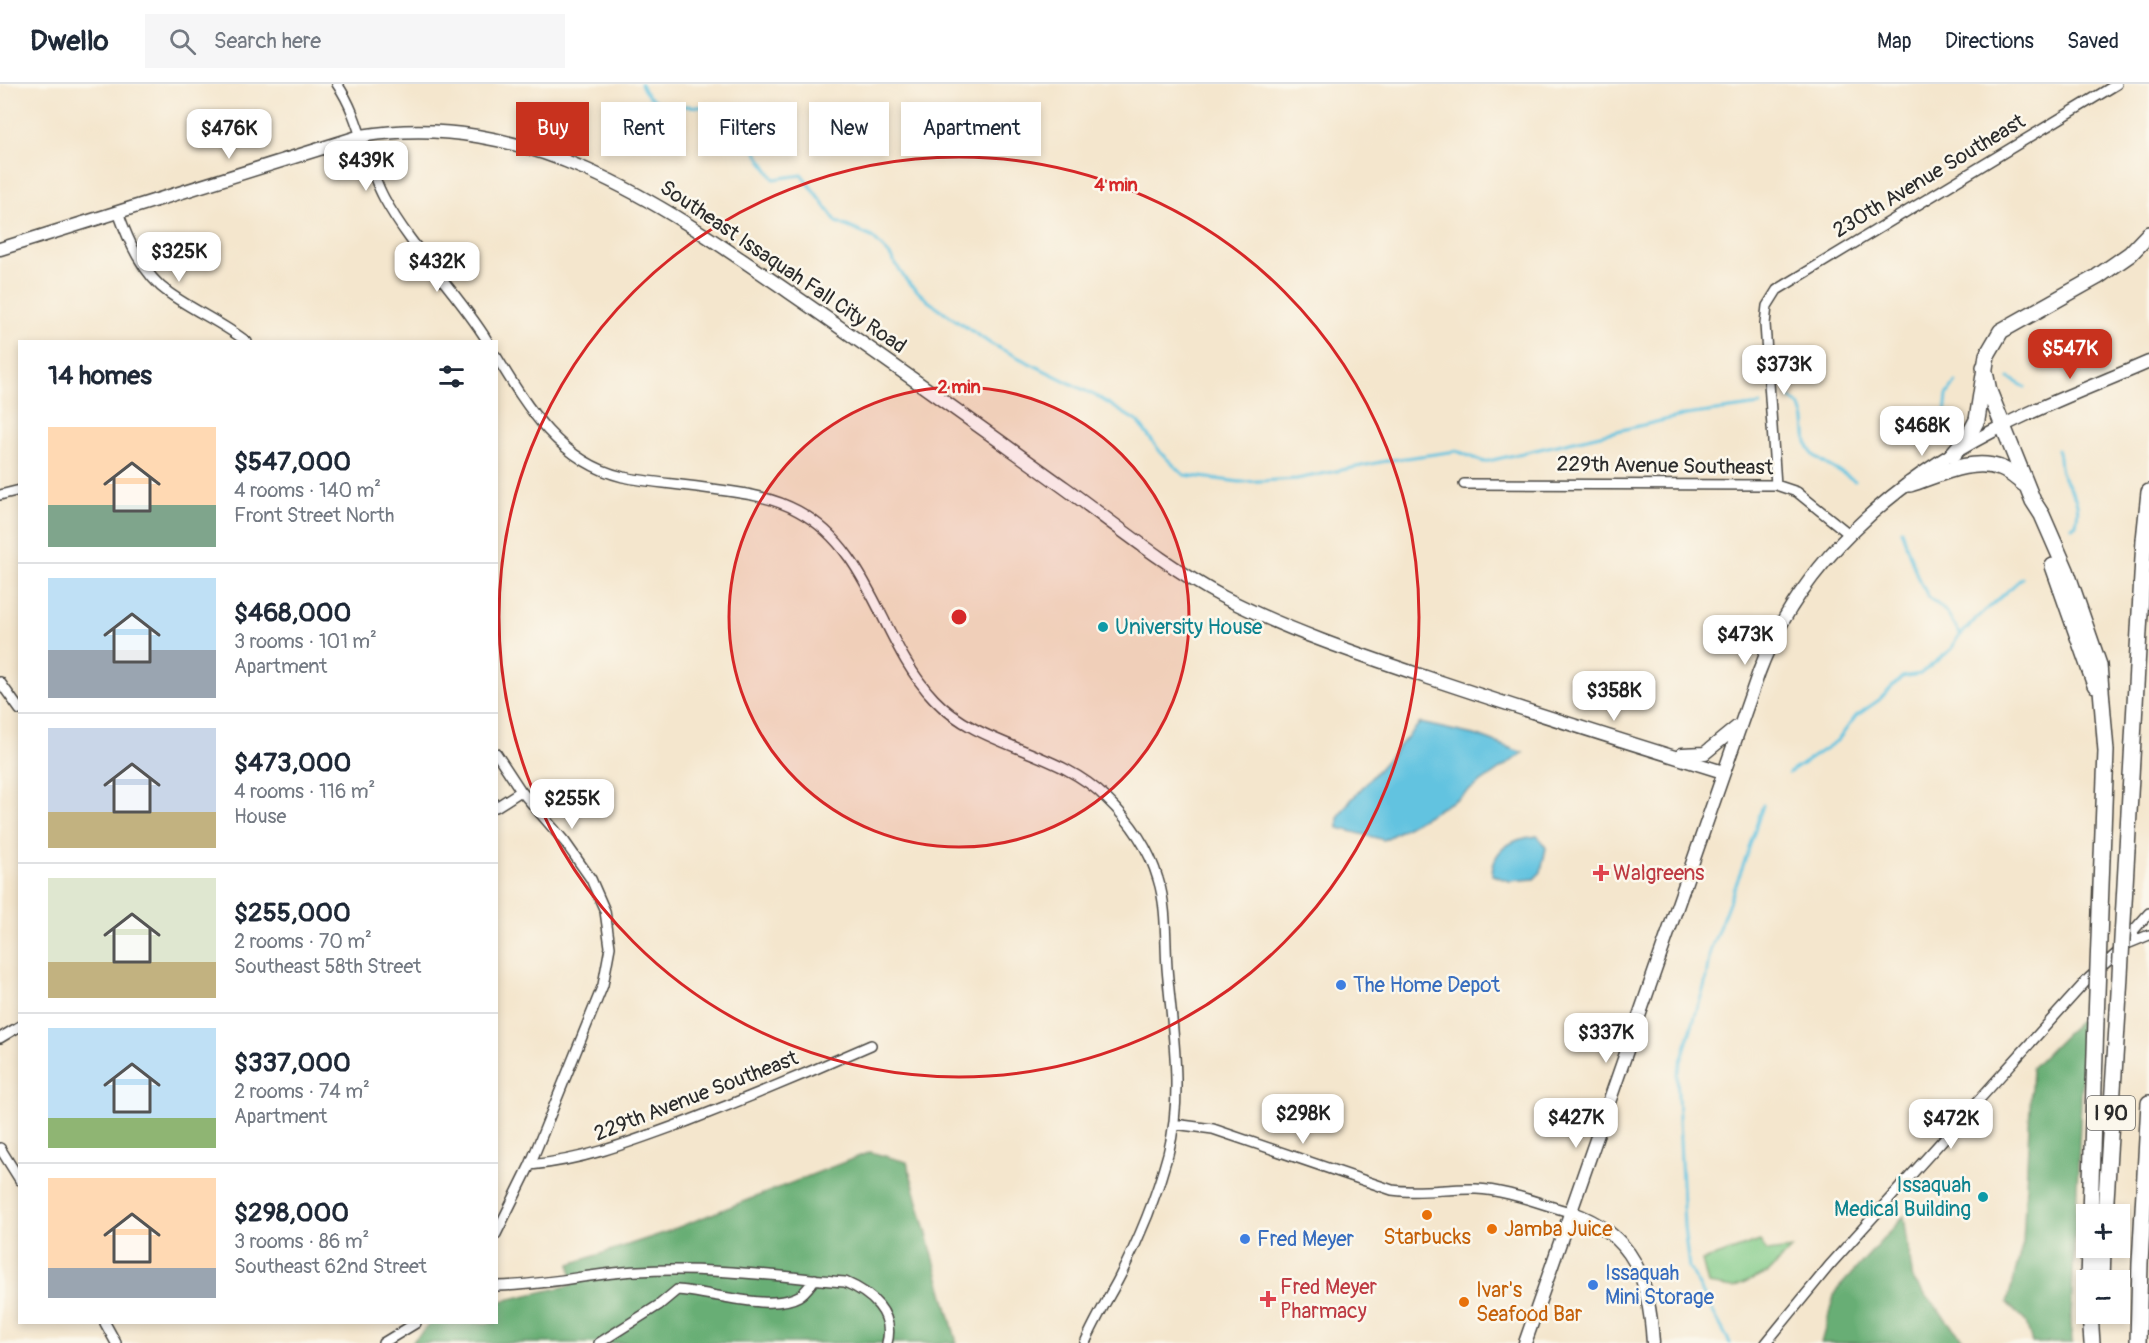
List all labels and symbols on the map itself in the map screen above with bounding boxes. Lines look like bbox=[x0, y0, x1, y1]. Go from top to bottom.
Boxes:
street label: 230th Avenue Southeast bbox=[1828, 108, 2030, 244]
pin: $476K bbox=[187, 109, 271, 160]
pin: $439K bbox=[324, 141, 408, 192]
street label: Southeast Issaquah Fall City Road bbox=[654, 174, 912, 360]
text: 4 min bbox=[1094, 174, 1138, 197]
pin: $325K bbox=[137, 232, 221, 283]
pin: $432K bbox=[395, 242, 479, 293]
pin: $547K bbox=[2028, 329, 2112, 380]
pin: $373K bbox=[1742, 345, 1826, 396]
text: 2 min bbox=[937, 376, 981, 399]
pin: $468K bbox=[1880, 406, 1964, 457]
street label: 229th Avenue Southeast bbox=[1556, 451, 1774, 481]
centre of rings bbox=[949, 607, 969, 627]
place label: University House bbox=[1115, 614, 1263, 641]
pin: $473K bbox=[1703, 615, 1787, 666]
marker: University House bbox=[1096, 620, 1110, 634]
pin: $358K bbox=[1572, 671, 1656, 722]
pin: $255K bbox=[530, 779, 614, 830]
place label: Walgreens bbox=[1613, 860, 1705, 887]
marker: Walgreens bbox=[1594, 866, 1608, 880]
place label: The Home Depot bbox=[1353, 972, 1501, 999]
marker: The Home Depot bbox=[1334, 978, 1348, 992]
pin: $337K bbox=[1564, 1013, 1648, 1064]
street label: 229th Avenue Southeast bbox=[590, 1044, 802, 1147]
pin: $298K bbox=[1261, 1094, 1345, 1145]
road number: I 90 bbox=[2087, 1096, 2135, 1130]
pin: $427K bbox=[1534, 1098, 1618, 1149]
pin: $472K bbox=[1909, 1099, 1993, 1150]
place label: Issaquah Medical Building bbox=[1834, 1172, 1971, 1223]
marker: Issaquah Medical Building bbox=[1976, 1190, 1990, 1204]
marker: Starbucks bbox=[1420, 1208, 1434, 1222]
place label: Jamba Juice bbox=[1504, 1216, 1613, 1243]
marker: Jamba Juice bbox=[1485, 1222, 1499, 1236]
place label: Starbucks bbox=[1383, 1224, 1471, 1251]
place label: Fred Meyer bbox=[1257, 1226, 1355, 1253]
marker: Fred Meyer bbox=[1238, 1232, 1252, 1246]
place label: Issaquah Mini Storage bbox=[1605, 1260, 1715, 1311]
place label: Fred Meyer Pharmacy bbox=[1280, 1274, 1378, 1325]
place label: Ivar's Seafood Bar bbox=[1476, 1277, 1583, 1328]
marker: Issaquah Mini Storage bbox=[1586, 1278, 1600, 1292]
marker: Fred Meyer Pharmacy bbox=[1261, 1292, 1275, 1306]
marker: Ivar's Seafood Bar bbox=[1457, 1295, 1471, 1309]

